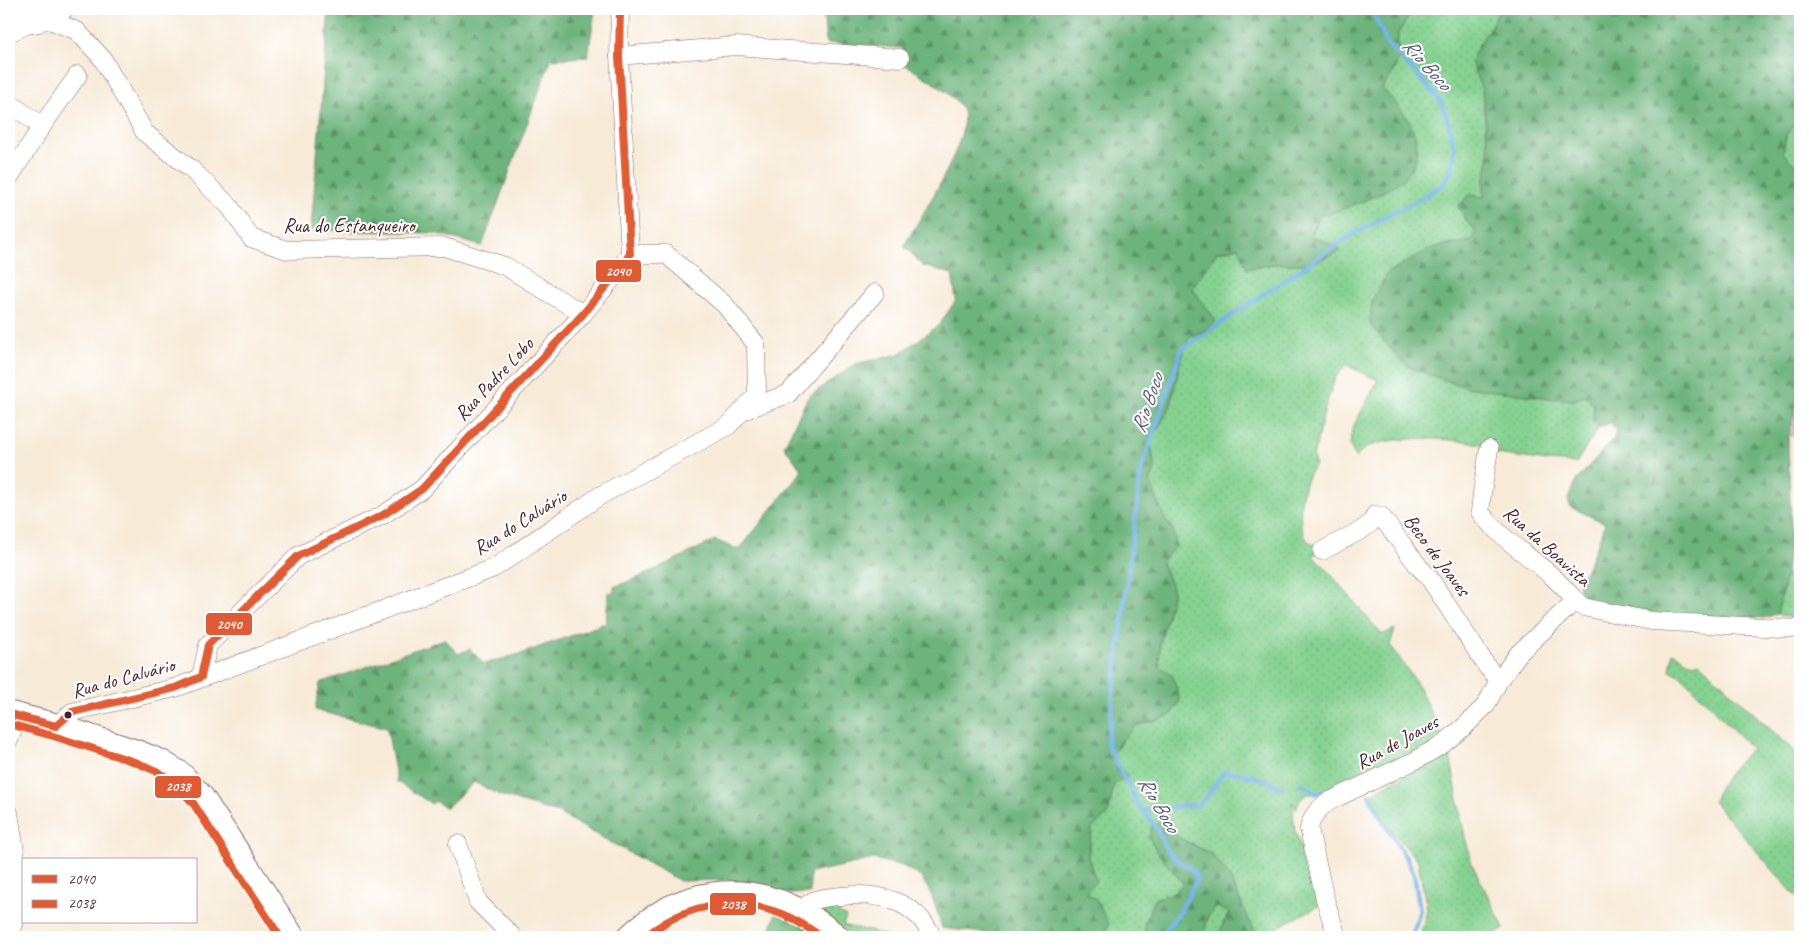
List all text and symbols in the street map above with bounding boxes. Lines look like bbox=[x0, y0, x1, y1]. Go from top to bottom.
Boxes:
water label: Rio Boco bbox=[1397, 33, 1459, 97]
street label: Rua do Estanqueiro bbox=[283, 213, 417, 238]
line badge: 2040 bbox=[595, 259, 642, 283]
text: 2040 bbox=[605, 263, 632, 280]
street label: Rua Padre Lobo bbox=[449, 331, 540, 426]
water label: Rio Boco bbox=[1125, 368, 1170, 436]
street label: Rua do Calvário bbox=[469, 483, 573, 560]
street label: Rua da Boavista bbox=[1498, 500, 1597, 593]
street label: Beco de Joaves bbox=[1398, 509, 1477, 603]
line badge: 2040 bbox=[205, 612, 253, 636]
text: 2040 bbox=[216, 616, 243, 633]
street label: Rua do Calvário bbox=[69, 652, 179, 704]
street label: Rua de Joaves bbox=[1351, 708, 1445, 775]
unlabelled marker bbox=[63, 710, 73, 720]
water label: Rio Boco bbox=[1132, 771, 1187, 839]
line badge: 2038 bbox=[154, 775, 202, 799]
text: 2038 bbox=[165, 778, 192, 795]
legend bbox=[22, 858, 198, 924]
text: 2040 bbox=[68, 870, 96, 889]
line badge: 2038 bbox=[709, 892, 757, 916]
text: 2038 bbox=[68, 894, 96, 913]
text: 2038 bbox=[720, 896, 747, 913]

